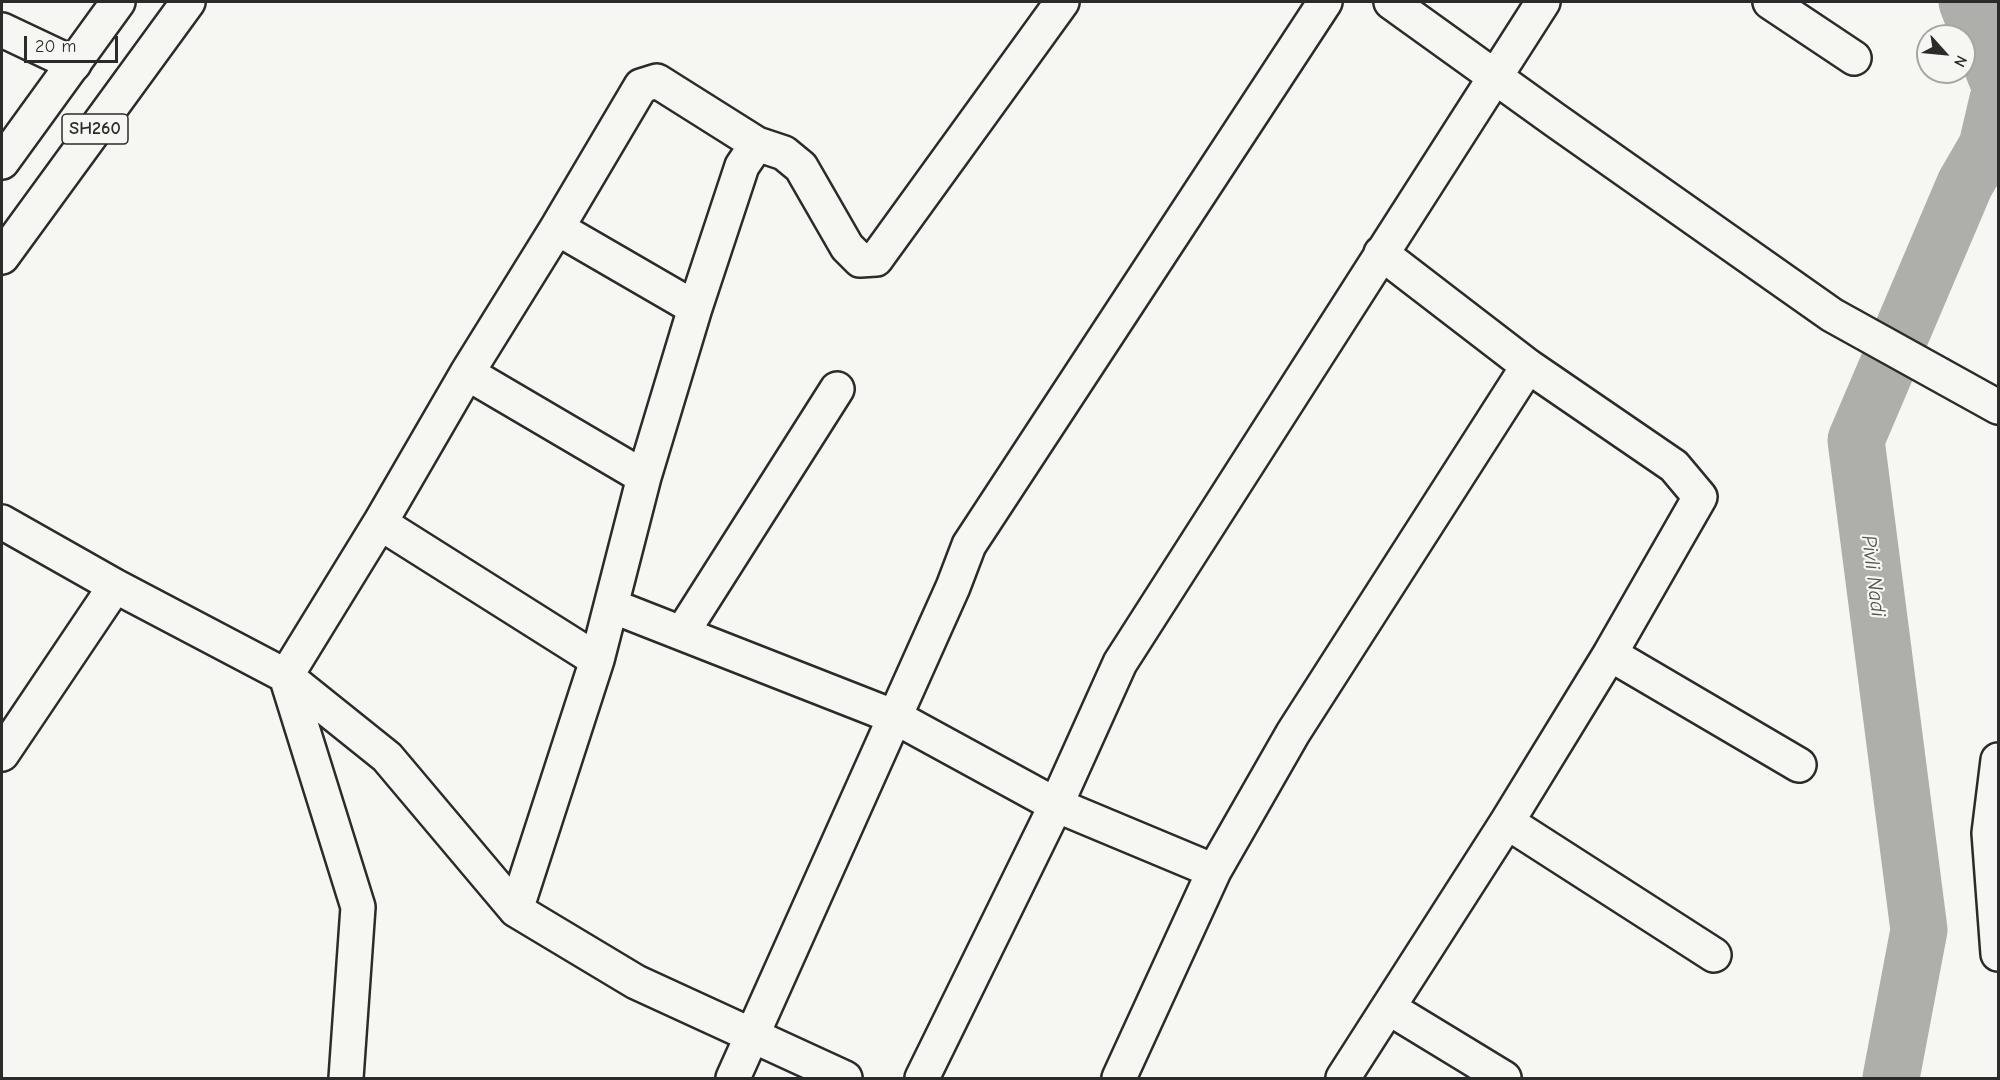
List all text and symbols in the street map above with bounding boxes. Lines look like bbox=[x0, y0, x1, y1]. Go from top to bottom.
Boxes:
scale bar bbox=[27, 24, 122, 62]
north arrow bbox=[1916, 24, 1976, 84]
text: 20 m bbox=[35, 36, 76, 57]
text: N bbox=[1950, 53, 1971, 70]
road number: SH260 bbox=[62, 114, 128, 144]
water label: Pivli Nadi bbox=[1855, 534, 1891, 618]

